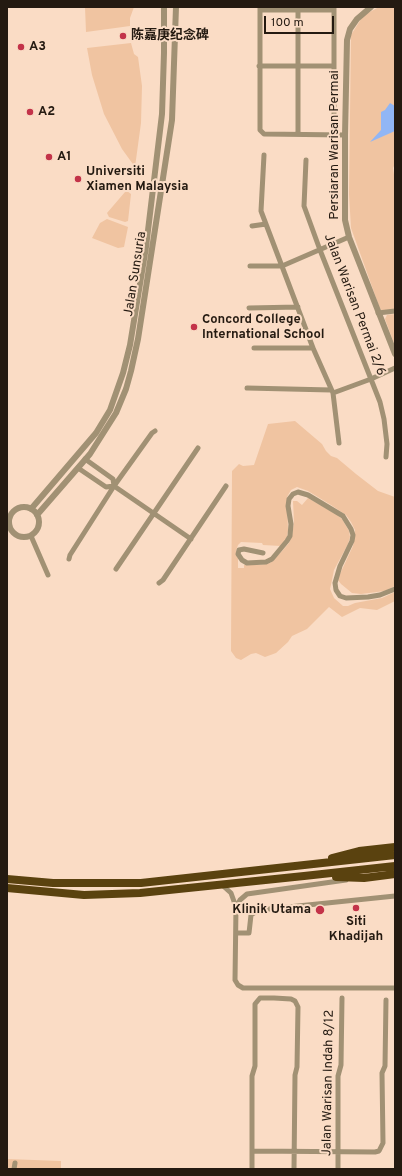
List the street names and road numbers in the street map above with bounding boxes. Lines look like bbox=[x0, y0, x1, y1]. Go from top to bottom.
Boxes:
street label: Persiaran Warisan Permai bbox=[327, 70, 343, 220]
street label: Jalan Sunsuria bbox=[122, 230, 150, 318]
street label: Jalan Warisan Permai 2/6 bbox=[320, 232, 388, 378]
street label: Jalan Warisan Indah 8/12 bbox=[320, 1010, 338, 1156]

